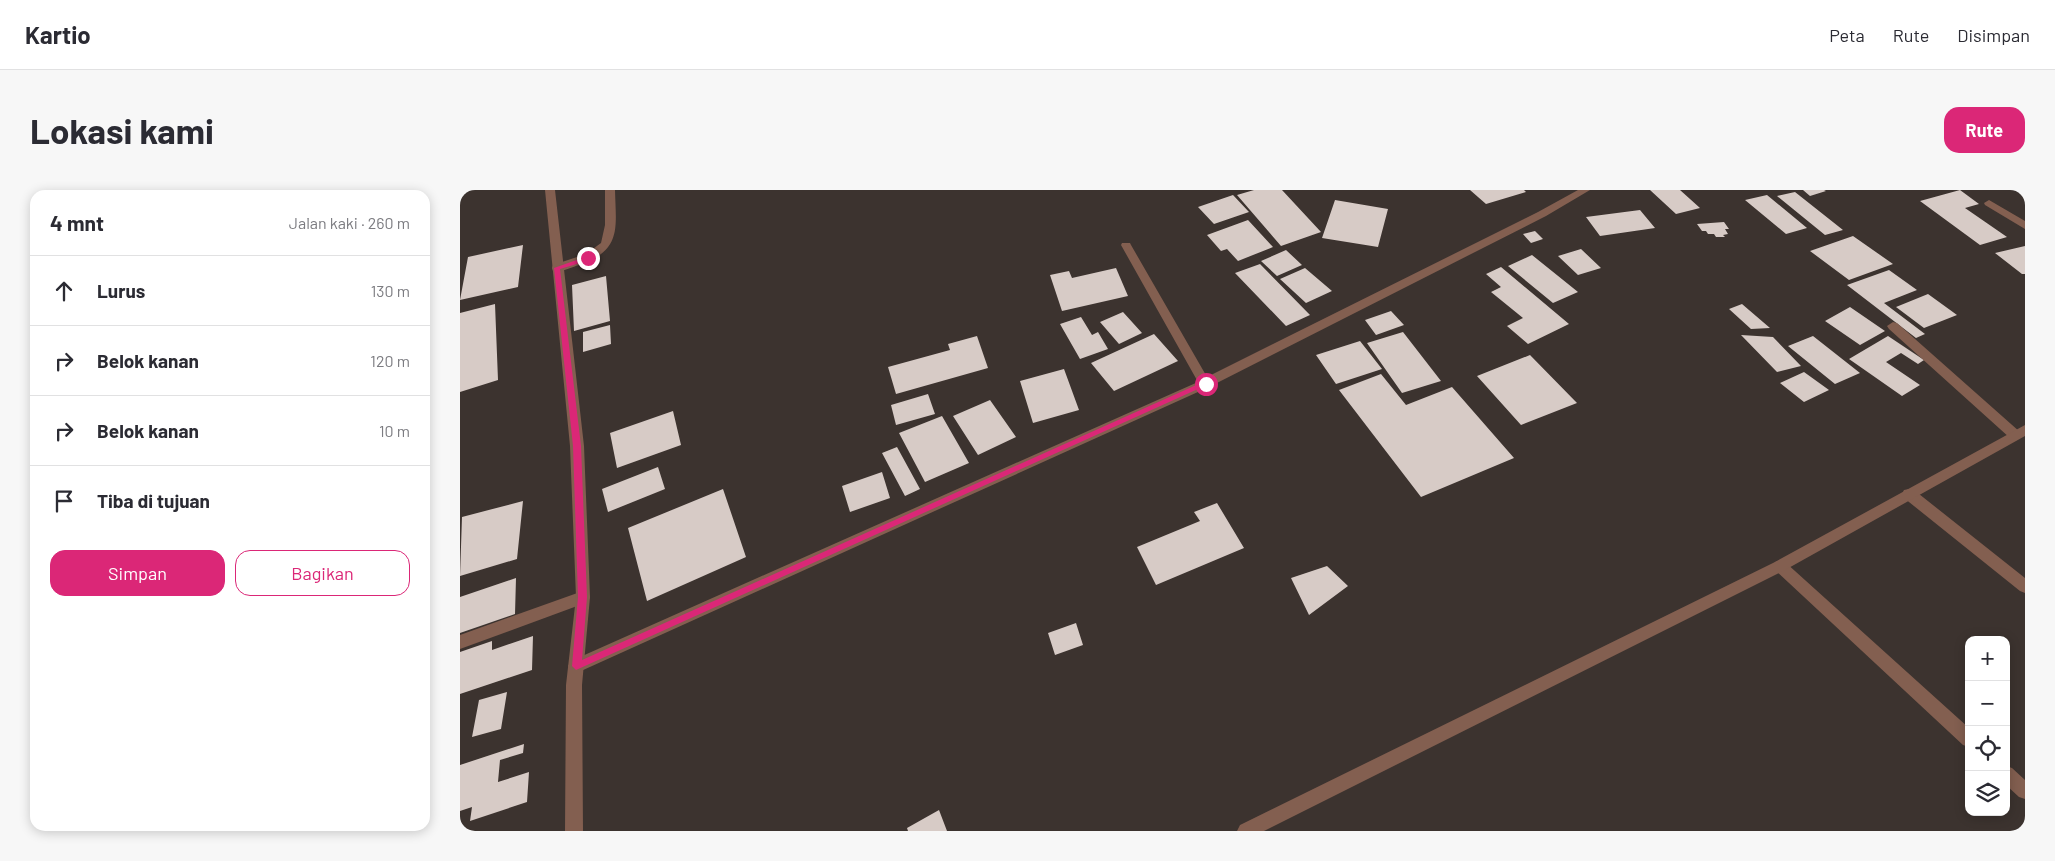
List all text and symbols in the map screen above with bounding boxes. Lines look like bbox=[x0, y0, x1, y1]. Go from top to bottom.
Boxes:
text: Kartio bbox=[25, 20, 91, 49]
text: Peta bbox=[1829, 24, 1865, 46]
text: Rute bbox=[1893, 24, 1929, 46]
text: Disimpan bbox=[1957, 24, 2030, 46]
button: Rute bbox=[1944, 107, 2025, 153]
text: Lokasi kami bbox=[30, 109, 214, 151]
text: 4 mnt bbox=[50, 210, 104, 235]
text: Jalan kaki · 260 m bbox=[289, 213, 410, 232]
route end bbox=[577, 247, 600, 270]
icon: ahead bbox=[50, 277, 78, 305]
text: Lurus bbox=[97, 279, 145, 302]
text: 130 m bbox=[371, 281, 410, 300]
icon: right bbox=[50, 347, 78, 375]
text: Belok kanan bbox=[97, 349, 199, 372]
text: 120 m bbox=[370, 351, 410, 370]
route start bbox=[1195, 373, 1218, 396]
icon: right bbox=[50, 417, 78, 445]
text: Belok kanan bbox=[97, 419, 199, 442]
text: 10 m bbox=[379, 421, 410, 440]
icon: arrive bbox=[50, 487, 78, 515]
text: Tiba di tujuan bbox=[97, 489, 210, 512]
button: Simpan bbox=[50, 550, 225, 596]
button: Bagikan bbox=[235, 550, 410, 596]
map controls bbox=[1965, 636, 2010, 816]
button: + bbox=[1965, 636, 2010, 681]
button: − bbox=[1965, 681, 2010, 726]
button: locate bbox=[1965, 726, 2010, 771]
button: layers bbox=[1965, 771, 2010, 816]

